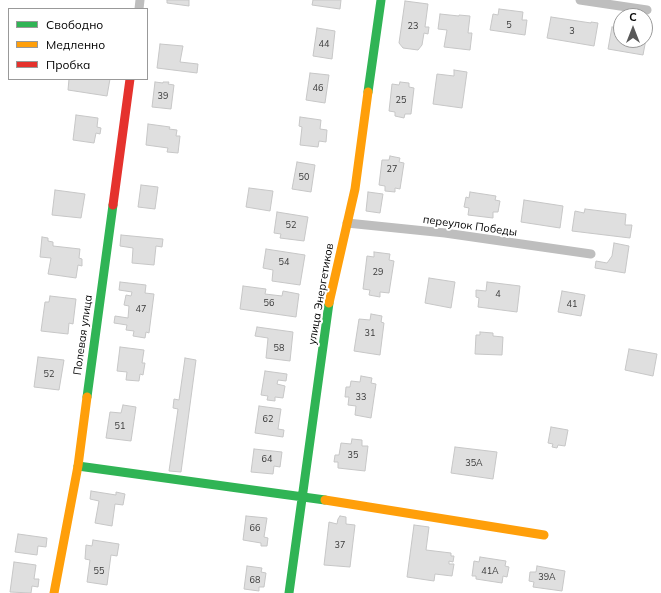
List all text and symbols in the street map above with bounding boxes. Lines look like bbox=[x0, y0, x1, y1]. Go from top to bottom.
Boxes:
legend bbox=[8, 8, 148, 80]
north arrow bbox=[613, 8, 653, 48]
text: С bbox=[629, 10, 637, 24]
text: Свободно bbox=[46, 17, 103, 32]
house number: 5 bbox=[506, 20, 512, 30]
house number: 23 bbox=[408, 21, 418, 31]
house number: 3 bbox=[569, 26, 575, 36]
text: Медленно bbox=[46, 37, 105, 52]
house number: 44 bbox=[319, 39, 329, 49]
text: Пробка bbox=[46, 57, 90, 72]
house number: 46 bbox=[313, 83, 323, 93]
house number: 39 bbox=[158, 91, 168, 101]
house number: 25 bbox=[396, 95, 406, 105]
house number: 27 bbox=[387, 164, 397, 174]
house number: 50 bbox=[299, 172, 309, 182]
street label: переулок Победы bbox=[422, 213, 518, 239]
house number: 52 bbox=[286, 220, 296, 230]
street label: улица Энергетиков bbox=[306, 242, 336, 346]
house number: 54 bbox=[279, 257, 289, 267]
house number: 29 bbox=[373, 267, 383, 277]
house number: 4 bbox=[495, 289, 501, 299]
street label: Полевая улица bbox=[71, 294, 95, 376]
house number: 56 bbox=[264, 298, 274, 308]
house number: 41 bbox=[567, 299, 577, 309]
house number: 47 bbox=[136, 304, 146, 314]
house number: 31 bbox=[365, 328, 375, 338]
house number: 58 bbox=[274, 343, 284, 353]
house number: 52 bbox=[44, 369, 54, 379]
house number: 33 bbox=[356, 392, 366, 402]
house number: 62 bbox=[263, 414, 273, 424]
house number: 51 bbox=[115, 421, 125, 431]
house number: 35 bbox=[348, 450, 358, 460]
house number: 64 bbox=[262, 454, 272, 464]
house number: 35А bbox=[465, 458, 483, 468]
house number: 66 bbox=[250, 523, 260, 533]
house number: 37 bbox=[335, 540, 345, 550]
house number: 55 bbox=[94, 566, 104, 576]
house number: 41А bbox=[481, 566, 499, 576]
house number: 39А bbox=[538, 572, 556, 582]
house number: 68 bbox=[250, 575, 260, 585]

